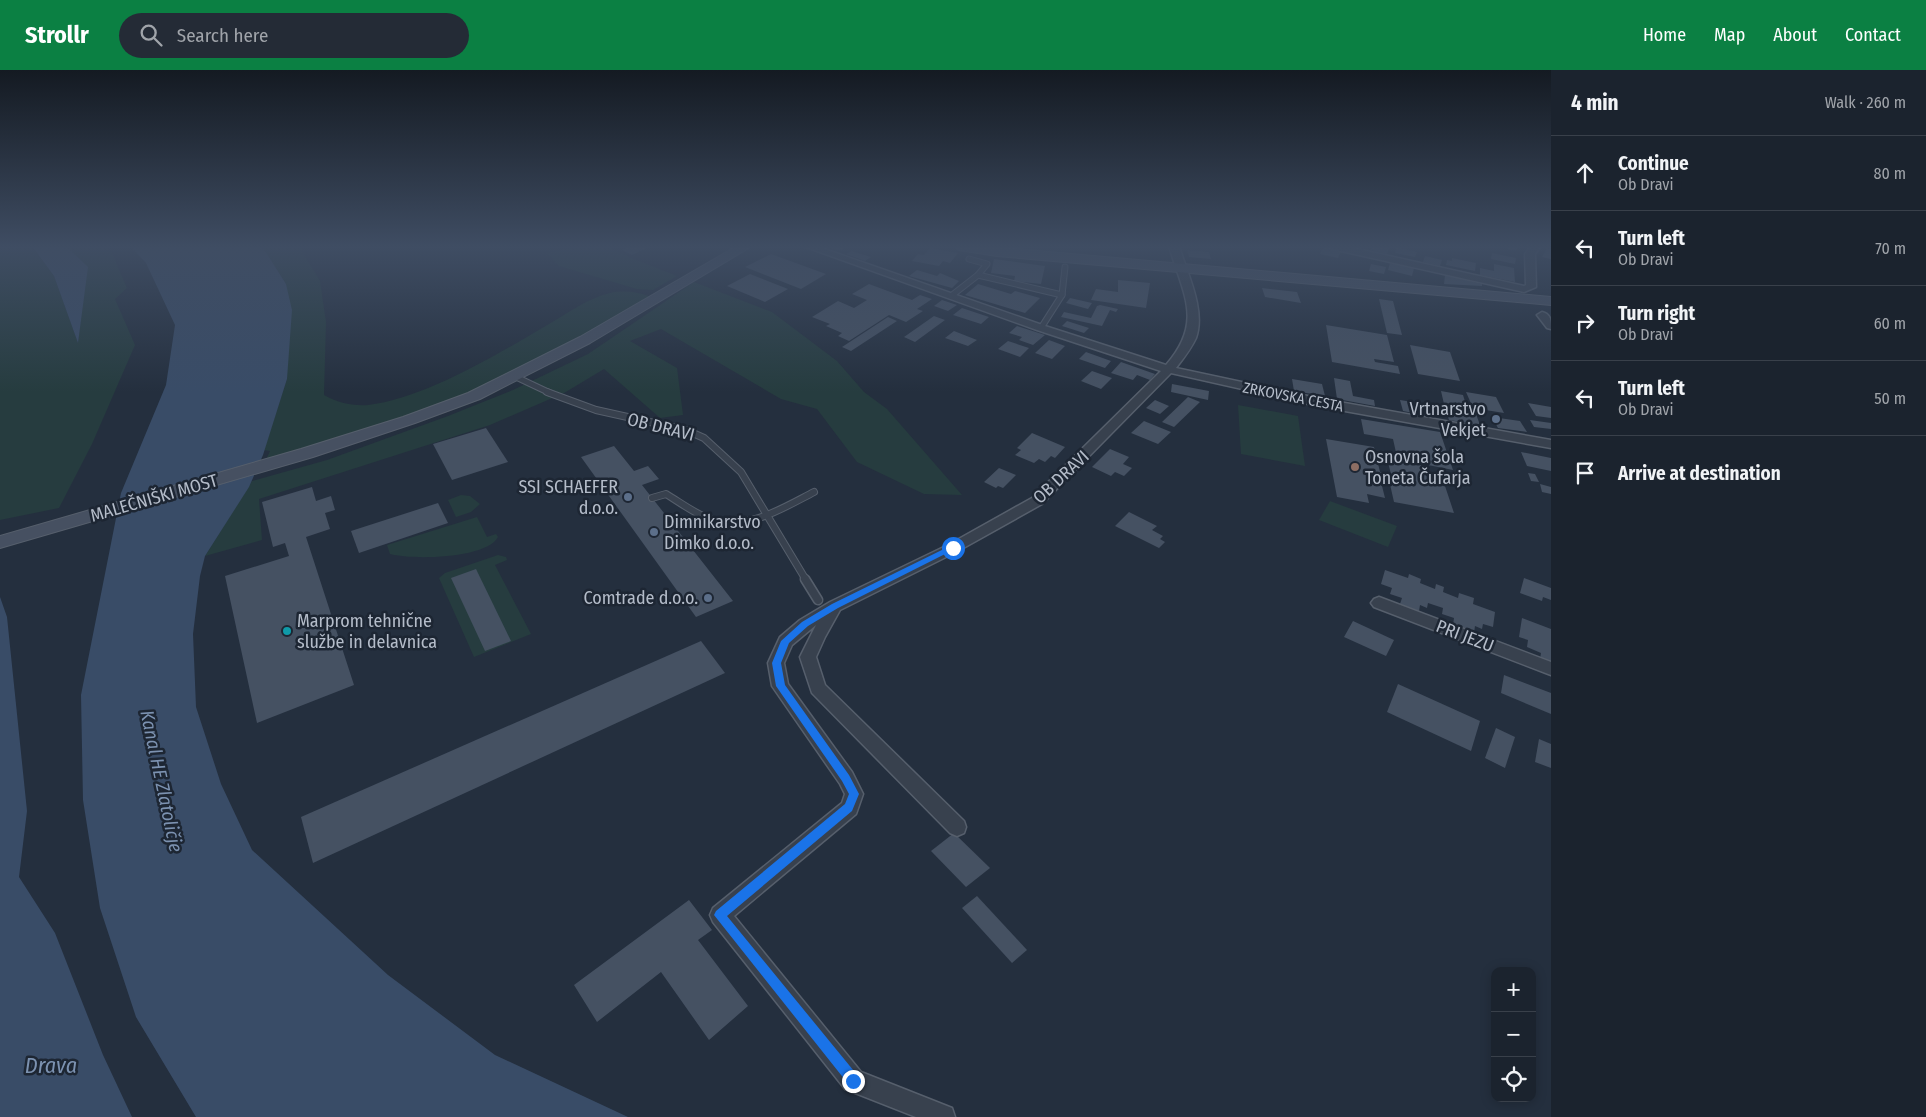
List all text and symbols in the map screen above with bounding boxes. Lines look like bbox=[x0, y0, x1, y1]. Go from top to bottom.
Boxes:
search box bbox=[119, 13, 469, 58]
text: Strollr bbox=[25, 21, 89, 49]
icon: search bbox=[137, 21, 165, 49]
text: Search here bbox=[177, 24, 268, 47]
text: Home bbox=[1643, 24, 1686, 46]
text: Map bbox=[1714, 24, 1745, 46]
text: About bbox=[1773, 24, 1817, 46]
text: Contact bbox=[1845, 24, 1901, 46]
text: 4 min bbox=[1571, 90, 1619, 116]
text: Walk · 260 m bbox=[1825, 93, 1906, 112]
text: Continue bbox=[1618, 152, 1689, 175]
icon: ahead bbox=[1571, 159, 1599, 187]
text: 80 m bbox=[1874, 164, 1906, 183]
text: Ob Dravi bbox=[1618, 175, 1673, 194]
text: Turn left bbox=[1618, 227, 1685, 250]
icon: left bbox=[1571, 234, 1599, 262]
text: 70 m bbox=[1875, 239, 1906, 258]
text: Ob Dravi bbox=[1618, 250, 1673, 269]
text: Turn right bbox=[1618, 302, 1695, 325]
icon: right bbox=[1571, 309, 1599, 337]
text: 60 m bbox=[1874, 314, 1906, 333]
text: Ob Dravi bbox=[1618, 325, 1673, 344]
text: Turn left bbox=[1618, 377, 1685, 400]
street label: ZRKOVSKA CESTA bbox=[1241, 378, 1345, 416]
icon: left bbox=[1571, 384, 1599, 412]
text: 50 m bbox=[1874, 389, 1906, 408]
place label: Vrtnarstvo Vekjet bbox=[1410, 398, 1486, 441]
text: Ob Dravi bbox=[1618, 400, 1673, 419]
street label: OB DRAVI bbox=[625, 408, 697, 446]
marker: Vrtnarstvo Vekjet bbox=[1490, 413, 1502, 425]
street label: OB DRAVI bbox=[1028, 446, 1094, 508]
place label: Osnovna šola Toneta Čufarja bbox=[1365, 446, 1471, 489]
icon: arrive bbox=[1571, 459, 1599, 487]
marker: Osnovna šola Toneta Čufarja bbox=[1349, 461, 1361, 473]
text: Arrive at destination bbox=[1618, 462, 1781, 485]
street label: MALEČNIŠKI MOST bbox=[88, 469, 221, 527]
place label: SSI SCHAEFER d.o.o. bbox=[518, 476, 618, 519]
marker: SSI SCHAEFER d.o.o. bbox=[622, 491, 634, 503]
place label: Dimnikarstvo Dimko d.o.o. bbox=[664, 511, 761, 554]
marker: Dimnikarstvo Dimko d.o.o. bbox=[648, 526, 660, 538]
route start bbox=[942, 537, 965, 560]
place label: Comtrade d.o.o. bbox=[583, 587, 698, 609]
marker: Comtrade d.o.o. bbox=[702, 592, 714, 604]
place label: Marprom tehnične službe in delavnica bbox=[297, 610, 437, 653]
street label: PRI JEZU bbox=[1433, 615, 1497, 657]
marker: Marprom tehnične službe in delavnica bbox=[281, 625, 293, 637]
water label: Kanal HE Zlatoličje bbox=[135, 708, 188, 854]
map controls bbox=[1491, 967, 1536, 1102]
button: + bbox=[1491, 967, 1536, 1012]
button: − bbox=[1491, 1012, 1536, 1057]
water label: Drava bbox=[25, 1052, 77, 1079]
button: locate bbox=[1491, 1057, 1536, 1102]
route end bbox=[842, 1070, 865, 1093]

